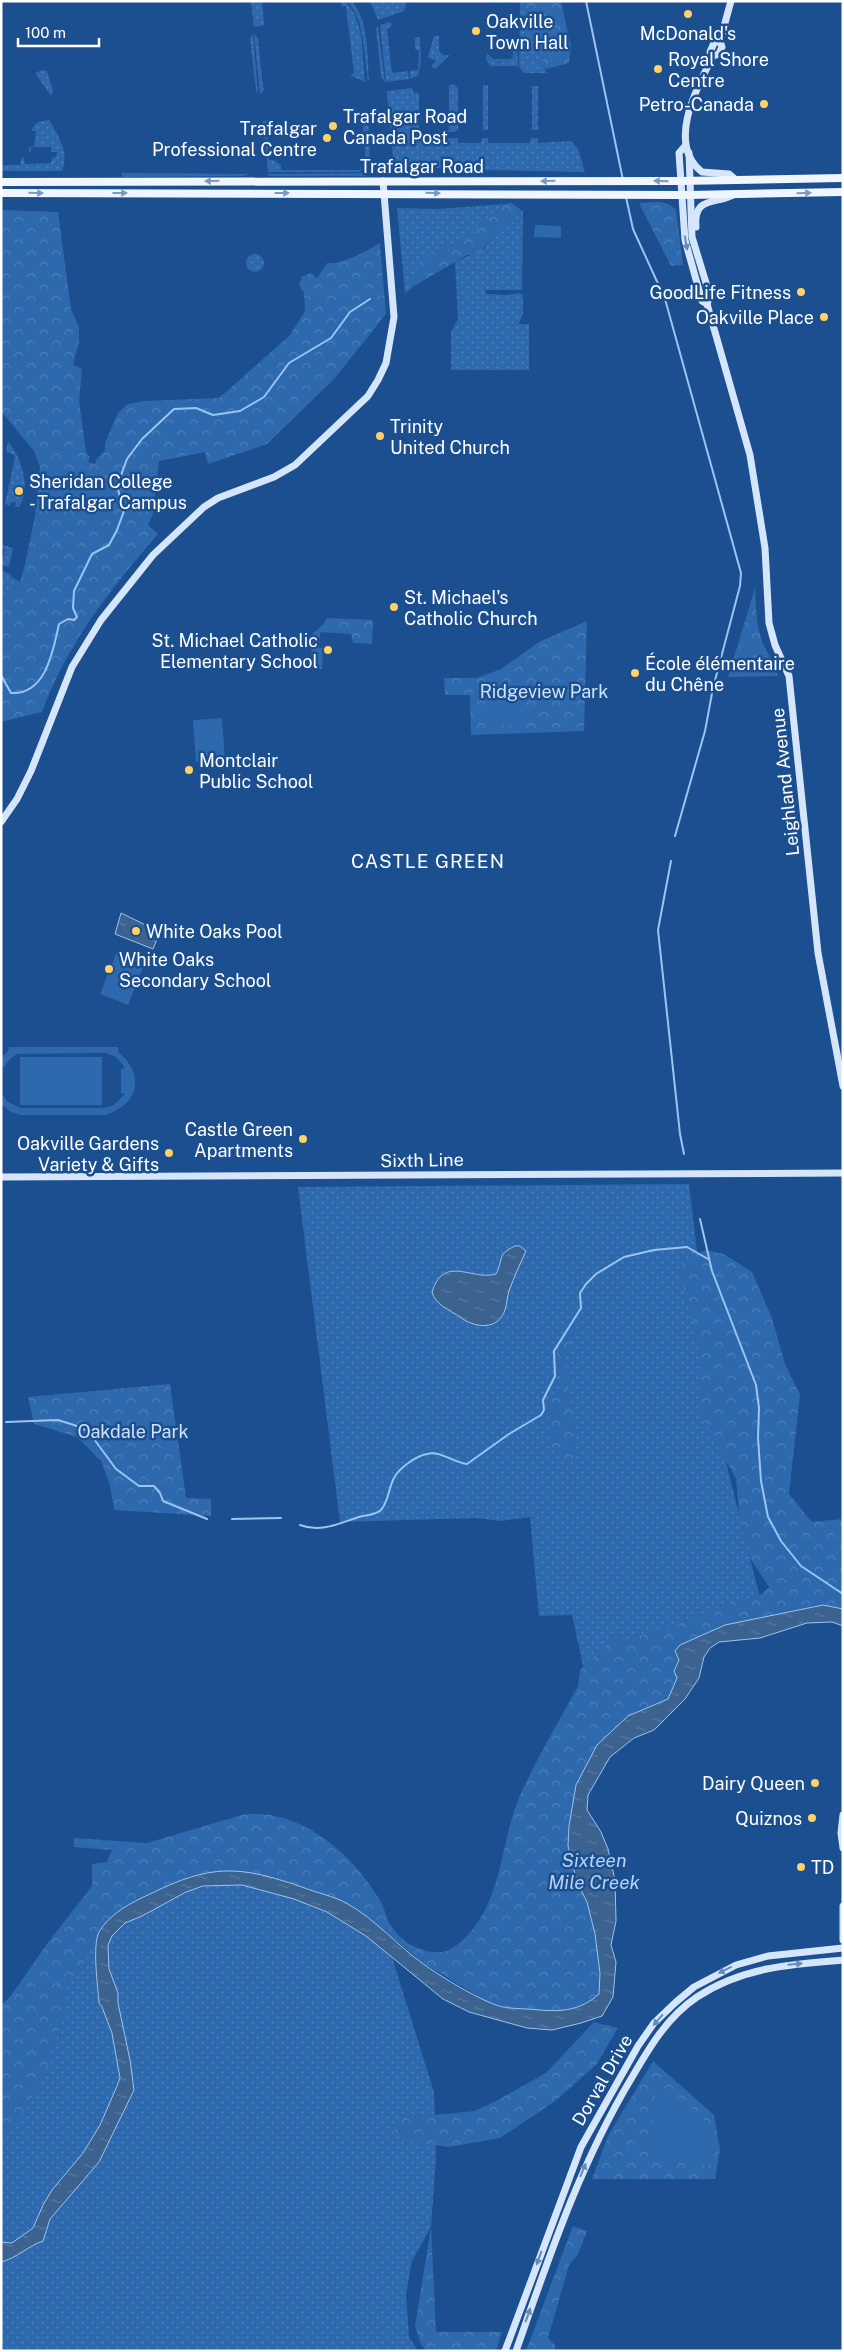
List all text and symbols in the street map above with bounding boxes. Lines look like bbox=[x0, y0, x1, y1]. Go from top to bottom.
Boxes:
marker: McDonald's bbox=[682, 8, 694, 20]
place label: Oakville Town Hall bbox=[486, 11, 569, 53]
scale bar bbox=[18, 15, 99, 47]
place label: McDonald's bbox=[640, 23, 736, 44]
text: 100 m bbox=[25, 24, 66, 41]
marker: Oakville Town Hall bbox=[470, 25, 482, 37]
place label: Royal Shore Centre bbox=[668, 49, 769, 91]
marker: Royal Shore Centre bbox=[652, 63, 664, 75]
place label: Petro-Canada bbox=[639, 94, 754, 115]
marker: Petro-Canada bbox=[758, 98, 770, 110]
place label: Trafalgar Road Canada Post bbox=[343, 106, 467, 148]
place label: Trafalgar Professional Centre bbox=[152, 118, 317, 160]
marker: Trafalgar Road Canada Post bbox=[327, 120, 339, 132]
marker: Trafalgar Professional Centre bbox=[321, 132, 333, 144]
street label: Trafalgar Road bbox=[360, 156, 484, 177]
one-way arrow bbox=[204, 177, 220, 185]
one-way arrow bbox=[652, 177, 668, 185]
one-way arrow bbox=[539, 178, 555, 186]
one-way arrow bbox=[796, 188, 812, 196]
one-way arrow bbox=[28, 189, 44, 197]
one-way arrow bbox=[112, 189, 128, 197]
one-way arrow bbox=[274, 189, 290, 197]
one-way arrow bbox=[425, 189, 441, 197]
one-way arrow bbox=[683, 235, 691, 251]
place label: GoodLife Fitness bbox=[650, 282, 791, 303]
marker: GoodLife Fitness bbox=[795, 286, 807, 298]
place label: Oakville Place bbox=[696, 307, 814, 328]
marker: Oakville Place bbox=[818, 311, 830, 323]
place label: Trinity United Church bbox=[390, 416, 510, 458]
marker: Trinity United Church bbox=[374, 430, 386, 442]
place label: Sheridan College - Trafalgar Campus bbox=[29, 471, 187, 513]
marker: Sheridan College - Trafalgar Campus bbox=[13, 485, 25, 497]
place label: St. Michael's Catholic Church bbox=[404, 587, 538, 629]
marker: St. Michael's Catholic Church bbox=[388, 601, 400, 613]
place label: St. Michael Catholic Elementary School bbox=[152, 630, 318, 672]
marker: St. Michael Catholic Elementary School bbox=[322, 644, 334, 656]
place label: École élémentaire du Chêne bbox=[645, 652, 795, 695]
marker: École élémentaire du Chêne bbox=[629, 667, 641, 679]
park label: Ridgeview Park bbox=[480, 681, 608, 702]
street label: Leighland Avenue bbox=[767, 707, 803, 857]
place label: Montclair Public School bbox=[199, 750, 313, 792]
marker: Montclair Public School bbox=[183, 764, 195, 776]
district label: CASTLE GREEN bbox=[351, 850, 505, 872]
place label: White Oaks Pool bbox=[146, 921, 283, 942]
marker: White Oaks Pool bbox=[130, 925, 142, 937]
place label: White Oaks Secondary School bbox=[119, 949, 271, 991]
marker: White Oaks Secondary School bbox=[103, 963, 115, 975]
place label: Castle Green Apartments bbox=[185, 1119, 293, 1161]
place label: Oakville Gardens Variety & Gifts bbox=[17, 1133, 159, 1175]
marker: Castle Green Apartments bbox=[297, 1133, 309, 1145]
marker: Oakville Gardens Variety & Gifts bbox=[163, 1147, 175, 1159]
street label: Sixth Line bbox=[380, 1149, 464, 1171]
park label: Oakdale Park bbox=[77, 1421, 189, 1442]
place label: Dairy Queen bbox=[702, 1773, 805, 1794]
marker: Dairy Queen bbox=[809, 1777, 821, 1789]
place label: Quiznos bbox=[735, 1808, 802, 1829]
marker: Quiznos bbox=[806, 1812, 818, 1824]
water label: Sixteen Mile Creek bbox=[548, 1849, 641, 1893]
place label: TD bbox=[811, 1857, 834, 1878]
marker: TD bbox=[795, 1861, 807, 1873]
one-way arrow bbox=[787, 1960, 803, 1968]
one-way arrow bbox=[718, 1966, 732, 1974]
one-way arrow bbox=[652, 2014, 663, 2027]
street label: Dorval Drive bbox=[567, 2031, 637, 2129]
one-way arrow bbox=[580, 2163, 588, 2177]
one-way arrow bbox=[535, 2250, 542, 2265]
one-way arrow bbox=[524, 2307, 532, 2322]

